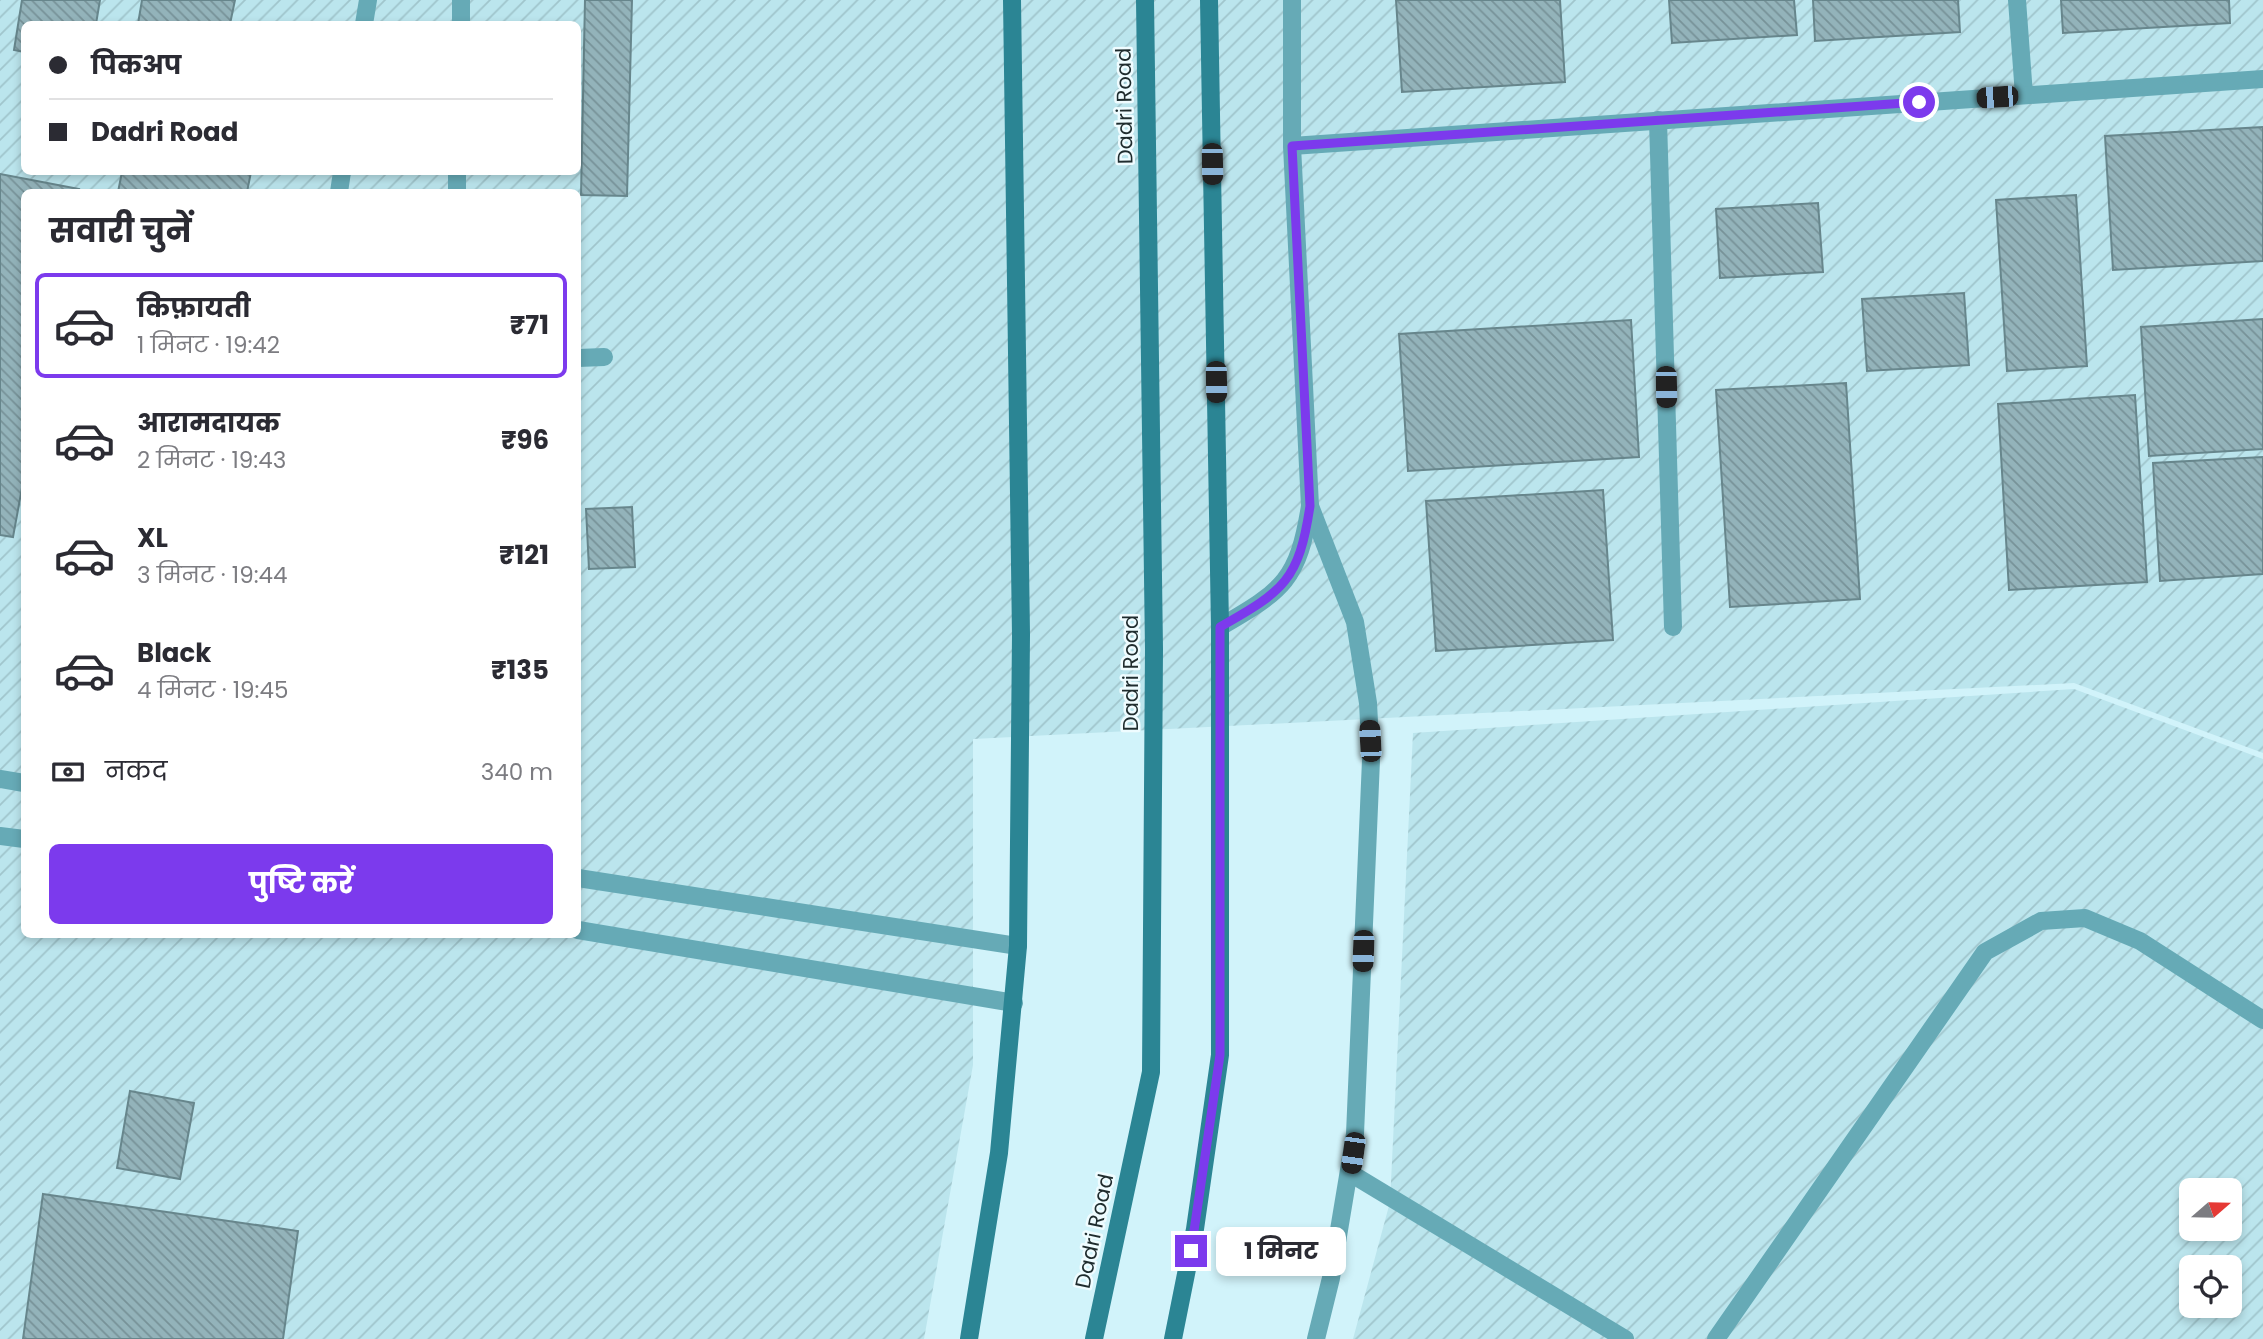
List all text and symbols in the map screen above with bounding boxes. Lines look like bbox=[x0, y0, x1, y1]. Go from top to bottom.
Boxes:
text: पिकअप bbox=[91, 47, 181, 83]
street label: Dadri Road bbox=[1108, 48, 1140, 164]
car bbox=[1976, 85, 2019, 109]
route start bbox=[1903, 86, 1935, 118]
text: Dadri Road bbox=[91, 114, 238, 150]
car bbox=[1202, 143, 1223, 185]
text: सवारी चुनें bbox=[49, 208, 191, 253]
text: किफ़ायती bbox=[137, 290, 251, 326]
icon: car bbox=[53, 294, 116, 357]
text: ₹71 bbox=[510, 307, 549, 343]
text: 1 मिनट · 19:42 bbox=[137, 329, 280, 361]
car bbox=[1206, 361, 1227, 403]
car bbox=[1656, 366, 1677, 408]
text: आरामदायक bbox=[137, 405, 280, 441]
icon: car bbox=[53, 409, 116, 472]
text: ₹96 bbox=[501, 422, 549, 458]
text: 2 मिनट · 19:43 bbox=[137, 444, 286, 476]
text: XL bbox=[137, 520, 168, 556]
icon: car bbox=[53, 524, 116, 587]
text: ₹121 bbox=[499, 537, 549, 573]
text: 3 मिनट · 19:44 bbox=[137, 559, 287, 591]
street label: Dadri Road bbox=[1116, 615, 1145, 731]
text: Black bbox=[137, 635, 211, 671]
icon: car bbox=[53, 639, 116, 702]
text: ₹135 bbox=[491, 652, 549, 688]
text: 4 मिनट · 19:45 bbox=[137, 674, 288, 706]
car bbox=[1359, 719, 1382, 763]
icon: cash bbox=[49, 753, 87, 791]
text: नकद bbox=[105, 753, 167, 789]
text: 340 m bbox=[481, 756, 553, 788]
button: पुष्टि करें bbox=[49, 844, 553, 924]
car bbox=[1352, 930, 1375, 972]
car bbox=[1340, 1131, 1367, 1175]
street label: Dadri Road bbox=[1068, 1171, 1120, 1291]
north arrow bbox=[2179, 1178, 2242, 1241]
map controls bbox=[2179, 1178, 2242, 1318]
callout: 1 मिनट bbox=[1216, 1226, 1345, 1276]
route end bbox=[1175, 1235, 1207, 1267]
text: 1 मिनट bbox=[1244, 1235, 1318, 1267]
button: locate bbox=[2179, 1255, 2242, 1318]

